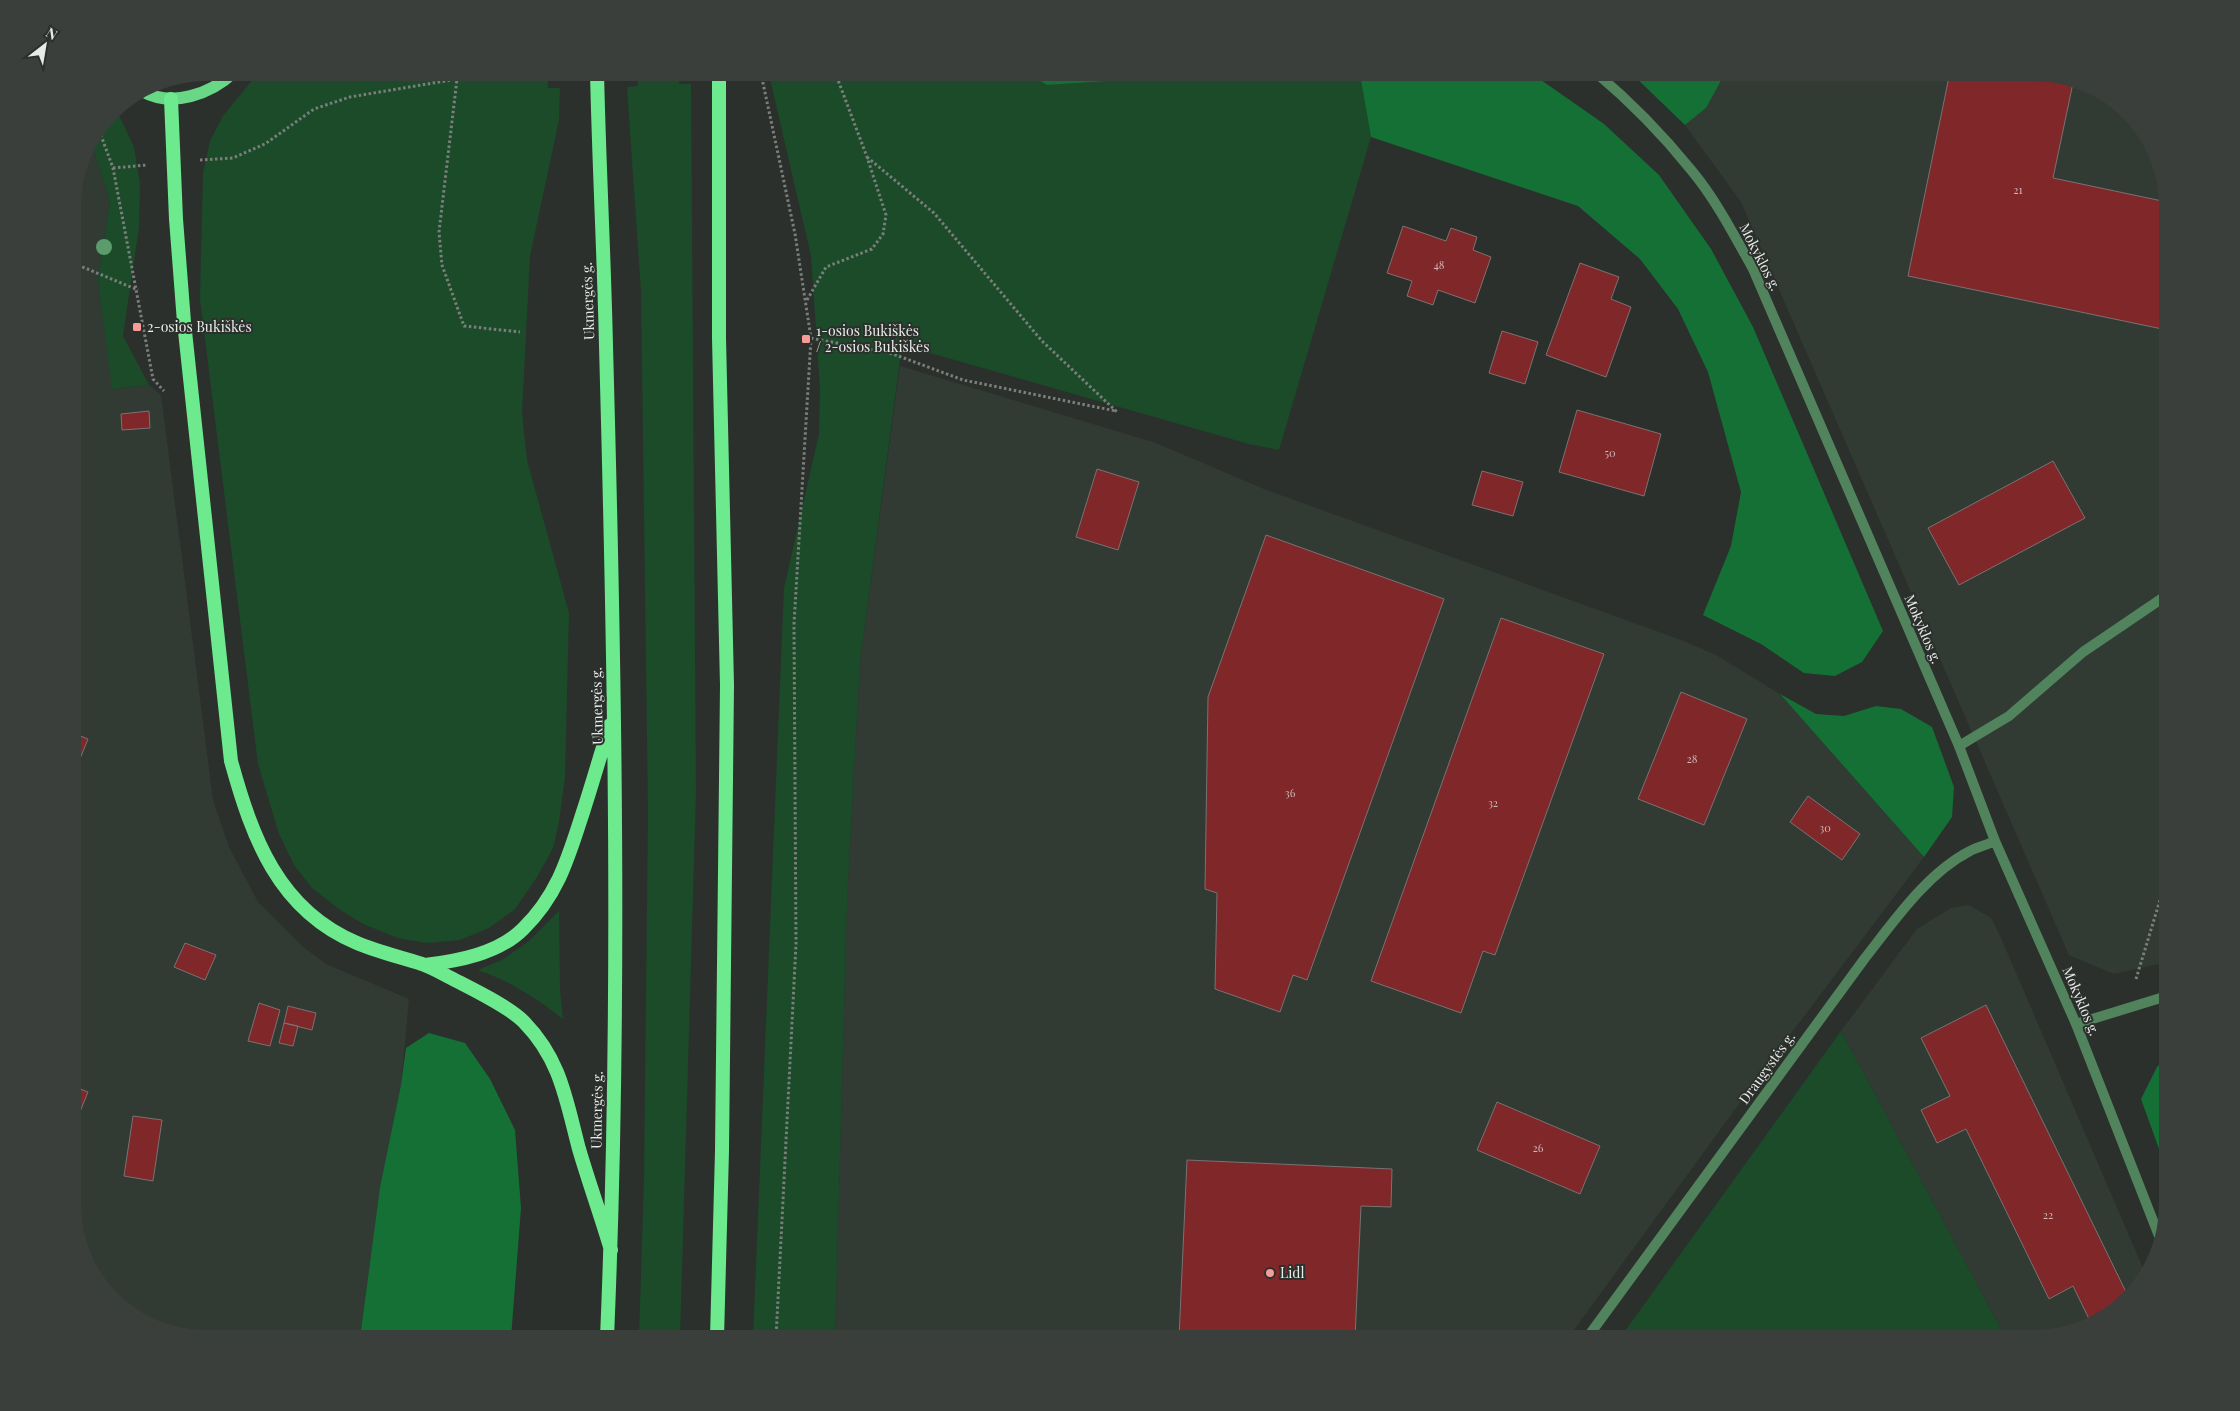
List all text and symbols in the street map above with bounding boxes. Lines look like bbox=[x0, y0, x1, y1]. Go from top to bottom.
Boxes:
north arrow bbox=[20, 20, 70, 70]
text: N bbox=[43, 23, 61, 44]
house number: 21 bbox=[2013, 182, 2023, 197]
street label: Mokyklos g. bbox=[1735, 220, 1786, 294]
house number: 48 bbox=[1433, 257, 1445, 272]
street label: Ukmergės g. bbox=[577, 262, 598, 340]
place label: 2-osios Bukiškės bbox=[147, 317, 252, 336]
marker: 2-osios Bukiškės bbox=[131, 321, 143, 333]
place label: 1-osios Bukiškės / 2-osios Bukiškės bbox=[816, 321, 929, 356]
marker: 1-osios Bukiškės / 2-osios Bukiškės bbox=[800, 333, 812, 345]
house number: 50 bbox=[1604, 445, 1616, 460]
street label: Mokyklos g. bbox=[1900, 591, 1947, 666]
street label: Ukmergės g. bbox=[586, 667, 607, 745]
house number: 28 bbox=[1687, 751, 1698, 766]
house number: 36 bbox=[1285, 785, 1296, 800]
house number: 32 bbox=[1488, 795, 1498, 810]
house number: 30 bbox=[1819, 820, 1831, 835]
street label: Mokyklos g. bbox=[2058, 963, 2105, 1038]
street label: Draugystės g. bbox=[1734, 1028, 1799, 1108]
street label: Ukmergės g. bbox=[586, 1071, 607, 1149]
house number: 26 bbox=[1533, 1140, 1544, 1155]
house number: 22 bbox=[2043, 1207, 2053, 1222]
place label: Lidl bbox=[1280, 1263, 1304, 1282]
marker: Lidl bbox=[1264, 1267, 1276, 1279]

